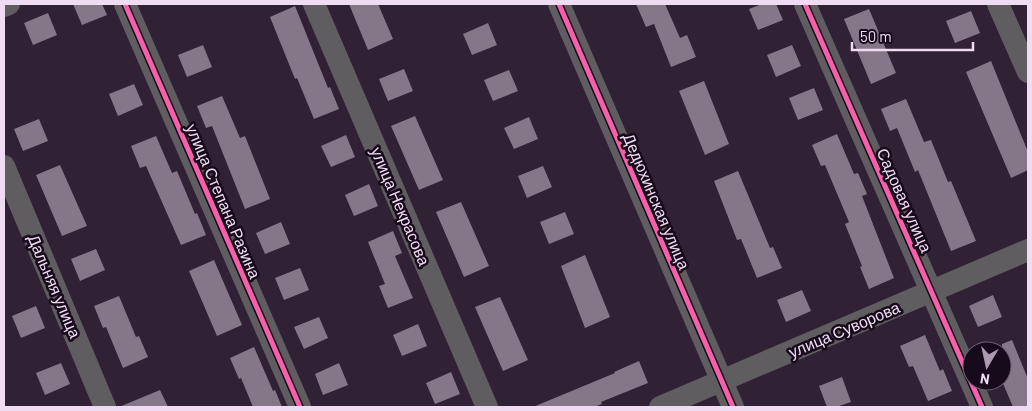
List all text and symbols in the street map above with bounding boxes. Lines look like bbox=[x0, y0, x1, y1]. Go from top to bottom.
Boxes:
scale bar bbox=[852, 20, 973, 52]
text: 50 m bbox=[860, 27, 892, 45]
street label: улица Степана Разина bbox=[183, 121, 265, 281]
street label: Дедюхинская улица bbox=[620, 130, 694, 272]
street label: улица Некрасова bbox=[367, 144, 435, 268]
street label: Садовая улица bbox=[874, 145, 936, 255]
street label: Дальняя улица bbox=[25, 231, 85, 341]
street label: улица Суворова bbox=[786, 297, 903, 361]
north arrow bbox=[962, 341, 1012, 391]
text: N bbox=[979, 370, 991, 388]

